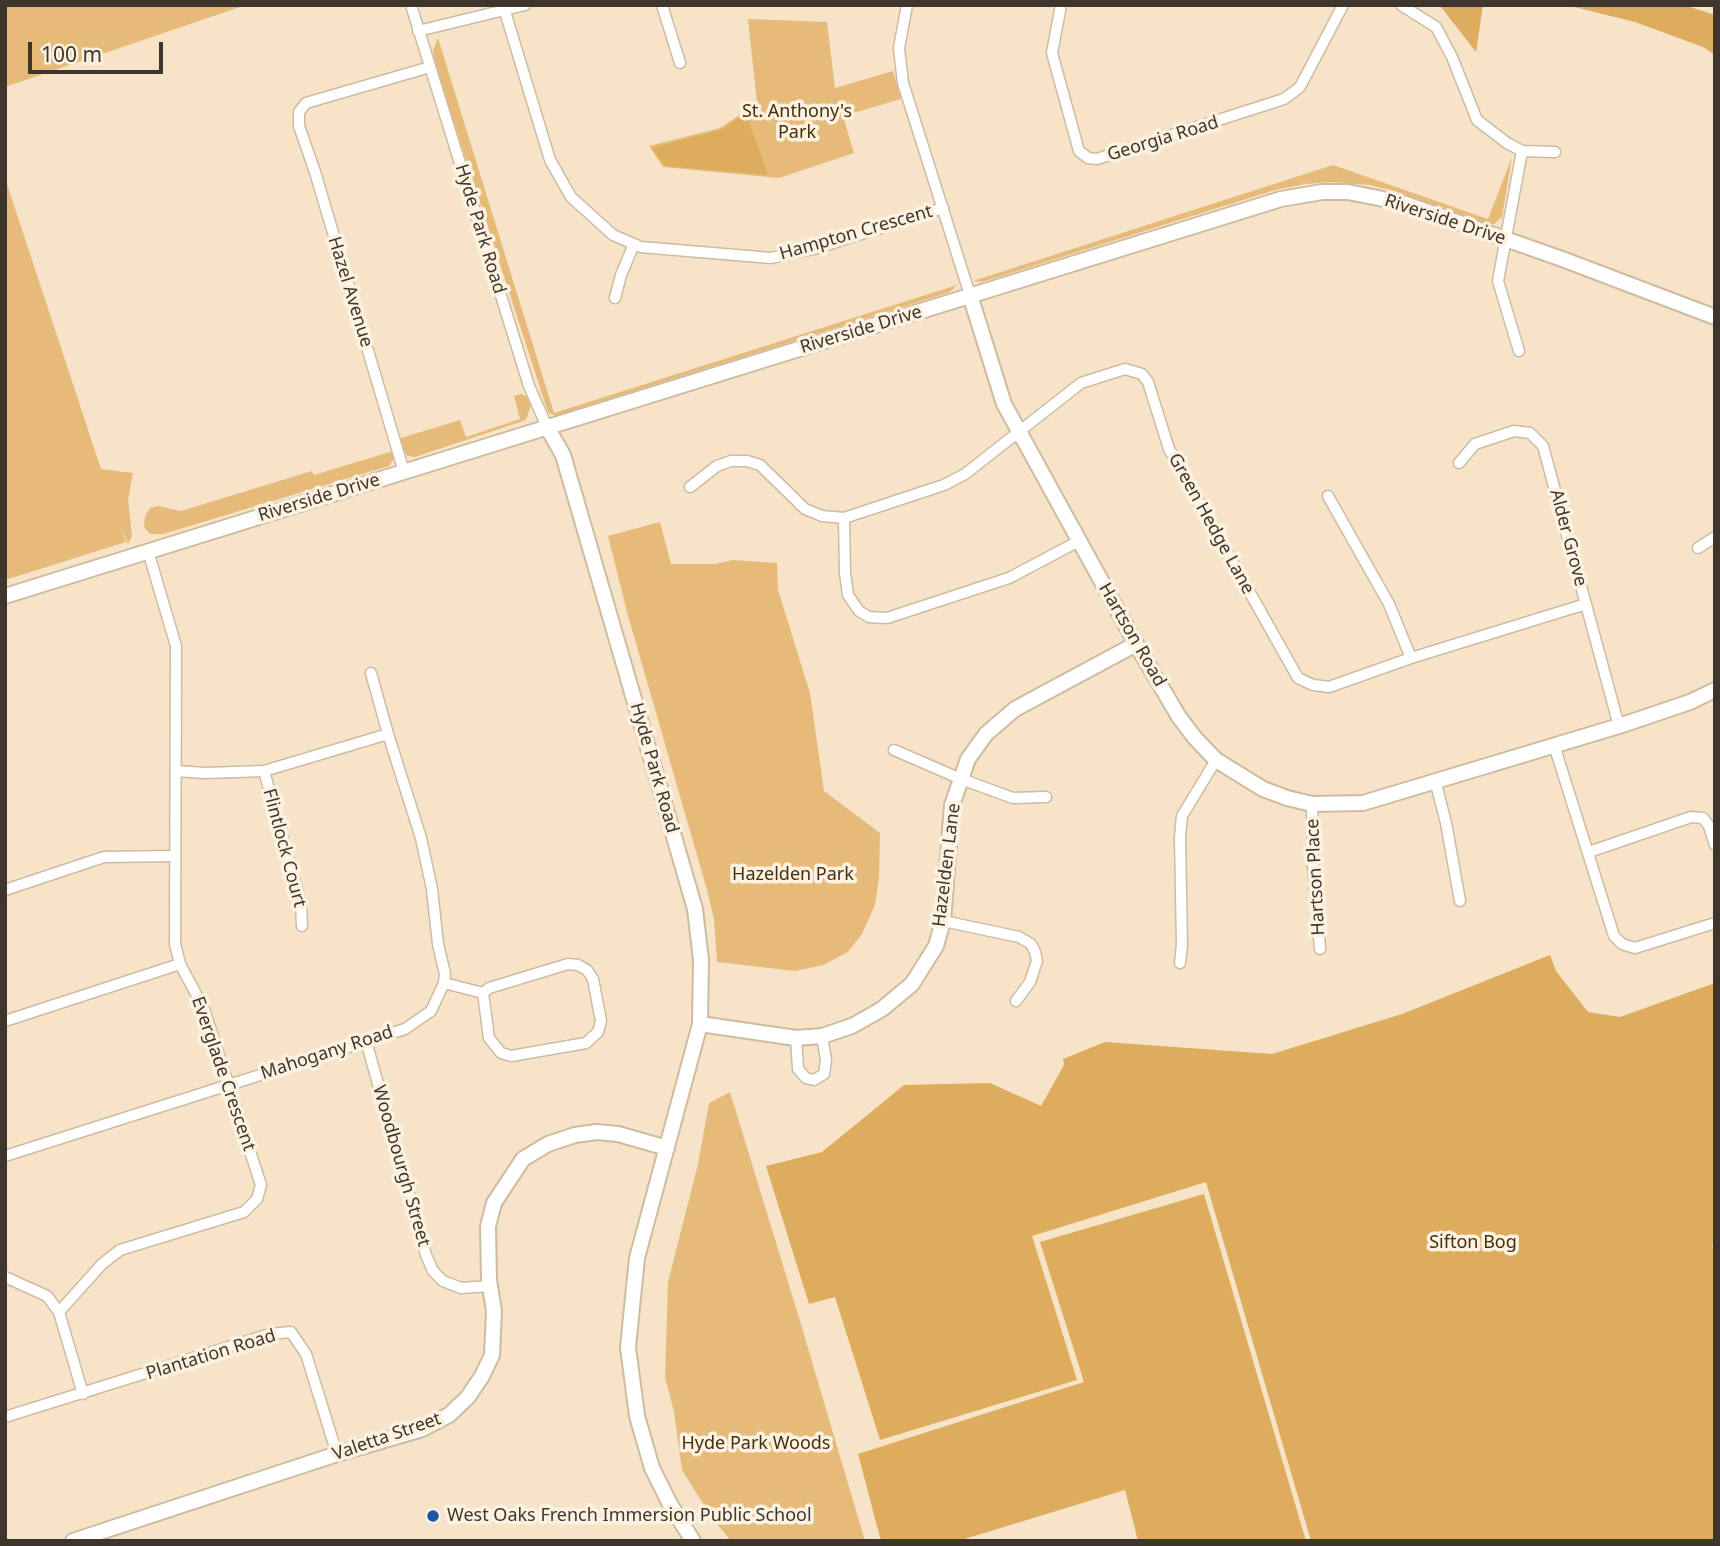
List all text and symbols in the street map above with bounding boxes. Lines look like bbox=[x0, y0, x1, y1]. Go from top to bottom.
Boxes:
scale bar bbox=[32, 28, 166, 72]
text: 100 m bbox=[41, 40, 102, 68]
park label: St. Anthony's Park bbox=[742, 101, 852, 144]
street label: Georgia Road bbox=[1105, 112, 1221, 166]
street label: Hyde Park Road bbox=[450, 162, 510, 296]
street label: Riverside Drive bbox=[1382, 190, 1508, 250]
street label: Hampton Crescent bbox=[777, 201, 935, 265]
street label: Hazel Avenue bbox=[323, 234, 377, 350]
street label: Riverside Drive bbox=[797, 301, 925, 359]
street label: Green Hedge Lane bbox=[1163, 450, 1259, 598]
street label: Riverside Drive bbox=[255, 469, 383, 527]
street label: Alder Grove bbox=[1545, 487, 1591, 589]
street label: Hartson Road bbox=[1094, 579, 1170, 691]
street label: Hyde Park Road bbox=[625, 700, 683, 836]
street label: Flintlock Court bbox=[258, 786, 310, 910]
street label: Hazelden Lane bbox=[929, 802, 965, 928]
street label: Hartson Place bbox=[1302, 818, 1330, 936]
park label: Hazelden Park bbox=[732, 864, 854, 886]
street label: Everglade Crescent bbox=[186, 994, 260, 1154]
street label: Mahogany Road bbox=[258, 1021, 396, 1085]
street label: Woodbourgh Street bbox=[368, 1083, 434, 1249]
park label: Sifton Bog bbox=[1429, 1232, 1517, 1254]
street label: Plantation Road bbox=[144, 1325, 278, 1385]
street label: Valetta Street bbox=[330, 1408, 444, 1466]
park label: Hyde Park Woods bbox=[682, 1433, 830, 1455]
place label: West Oaks French Immersion Public School bbox=[447, 1505, 812, 1527]
marker: West Oaks French Immersion Public School bbox=[425, 1508, 441, 1524]

